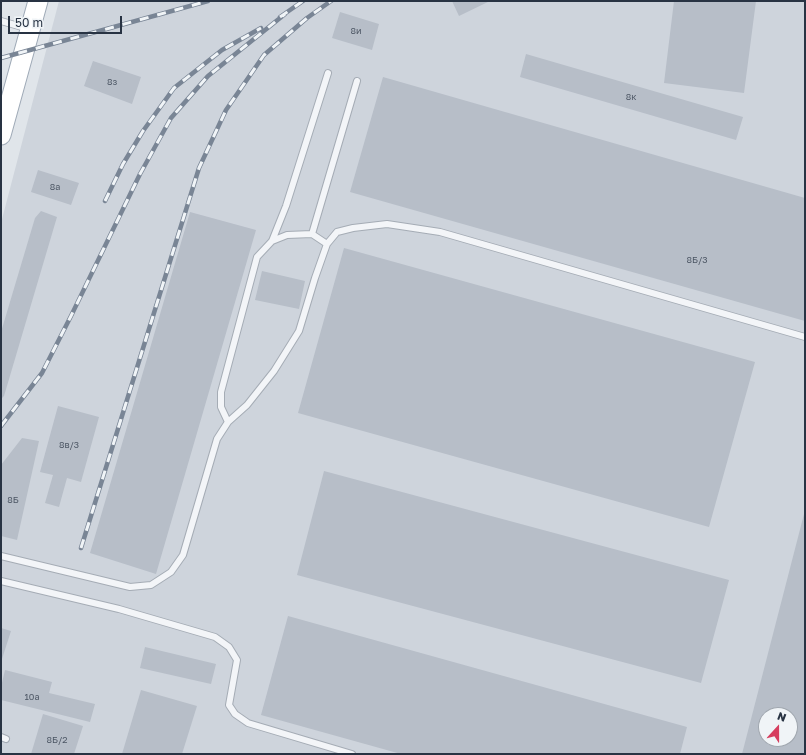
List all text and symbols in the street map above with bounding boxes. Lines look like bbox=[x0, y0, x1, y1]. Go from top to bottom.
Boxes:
scale bar bbox=[10, 8, 124, 34]
text: 50 m bbox=[15, 15, 43, 30]
house number: 8и bbox=[351, 26, 361, 36]
house number: 8з bbox=[107, 77, 117, 87]
house number: 8к bbox=[626, 92, 636, 102]
house number: 8а bbox=[50, 182, 60, 192]
house number: 8Б/3 bbox=[686, 255, 708, 265]
house number: 8в/3 bbox=[59, 440, 79, 450]
house number: 8Б bbox=[7, 495, 19, 505]
house number: 10а bbox=[24, 692, 40, 702]
north arrow bbox=[758, 707, 798, 747]
text: N bbox=[776, 709, 788, 724]
house number: 8Б/2 bbox=[46, 735, 68, 745]

